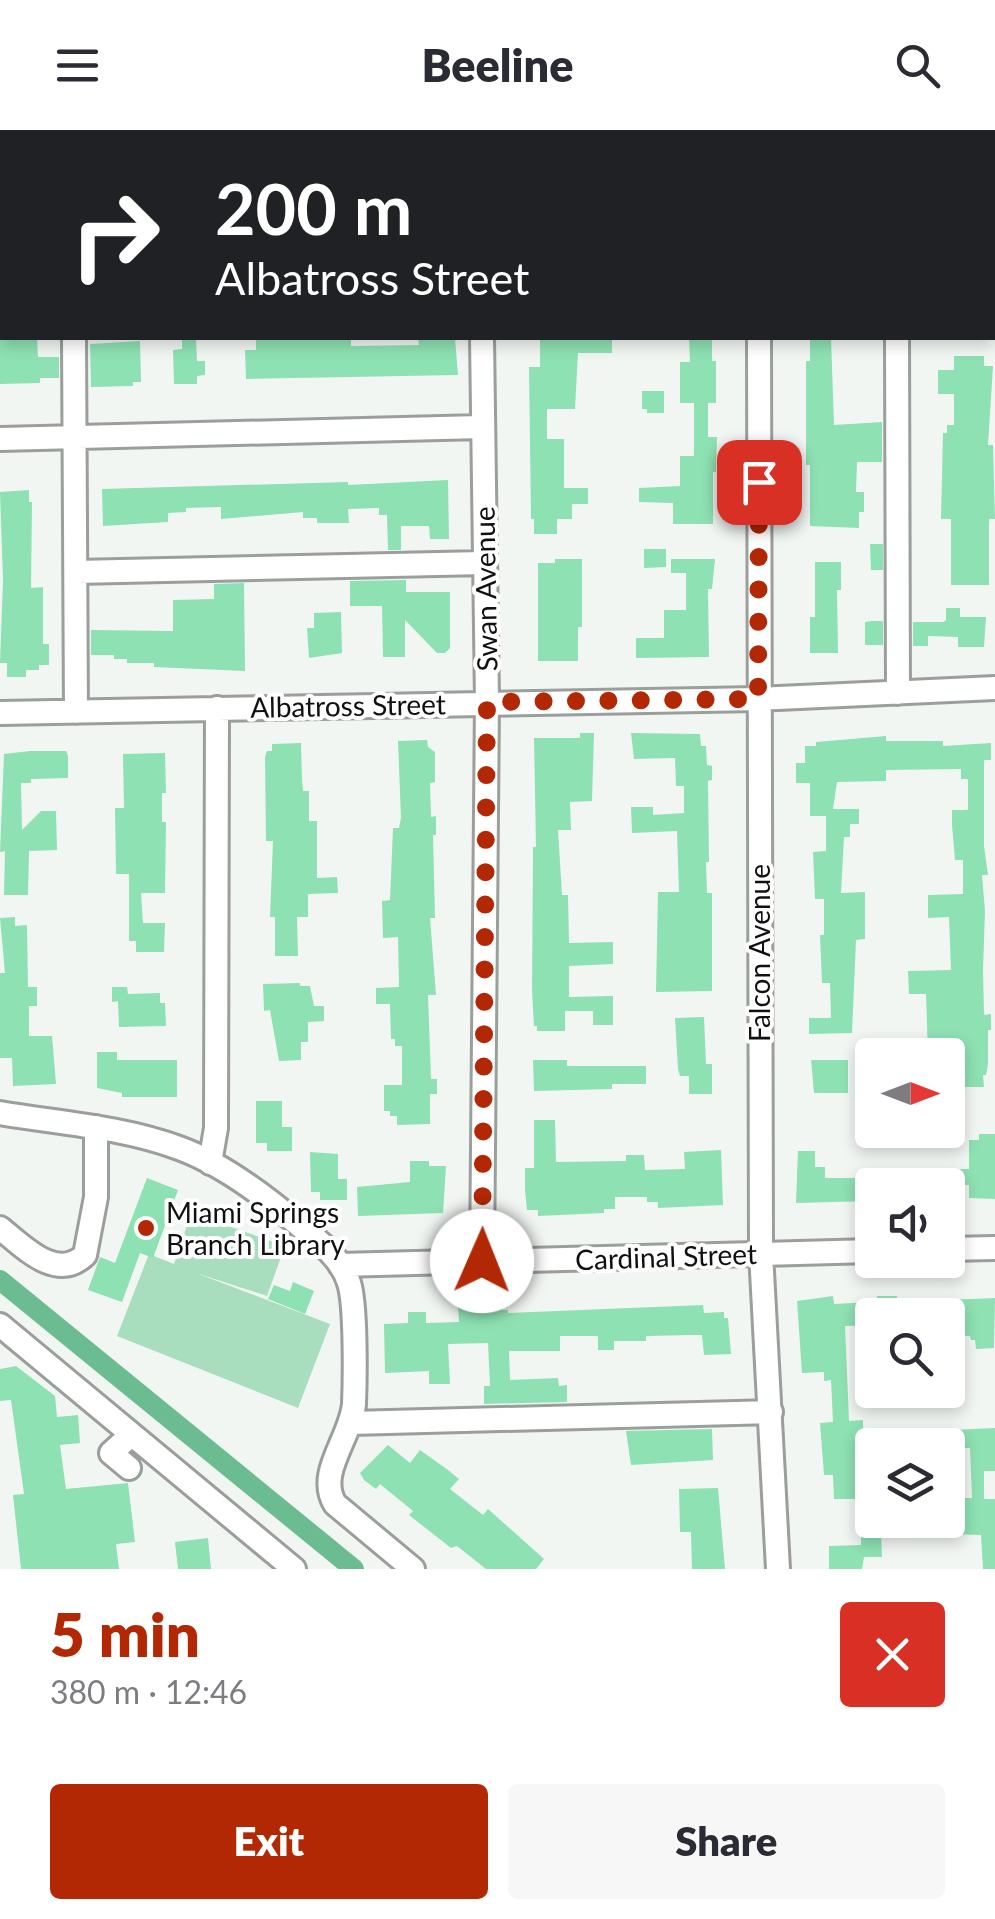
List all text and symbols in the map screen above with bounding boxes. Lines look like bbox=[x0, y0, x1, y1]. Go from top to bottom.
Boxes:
icon: menu bbox=[50, 38, 105, 93]
text: Beeline bbox=[422, 38, 573, 92]
icon: search bbox=[890, 38, 945, 93]
text: 200 m bbox=[215, 166, 412, 250]
icon: right bbox=[50, 170, 180, 300]
text: Albatross Street bbox=[215, 251, 529, 305]
pin bbox=[717, 440, 802, 525]
icon: arrive bbox=[732, 455, 787, 510]
street label: Swan Avenue bbox=[467, 506, 503, 672]
street label: Albatross Street bbox=[250, 686, 446, 724]
street label: Falcon Avenue bbox=[742, 864, 776, 1042]
north arrow bbox=[855, 1038, 965, 1148]
map controls bbox=[855, 1038, 965, 1538]
button: sound bbox=[855, 1168, 965, 1278]
place label: Miami Springs Branch Library bbox=[166, 1195, 345, 1261]
position arrow bbox=[430, 1209, 534, 1313]
marker: Miami Springs Branch Library bbox=[135, 1217, 157, 1239]
street label: Cardinal Street bbox=[575, 1236, 757, 1276]
button: search bbox=[855, 1298, 965, 1408]
button: layers bbox=[855, 1428, 965, 1538]
text: 5 min bbox=[50, 1598, 200, 1670]
button: close bbox=[840, 1602, 945, 1707]
text: 380 m · 12:46 bbox=[50, 1672, 247, 1711]
button: Exit bbox=[50, 1784, 488, 1899]
button: Share bbox=[508, 1784, 945, 1899]

